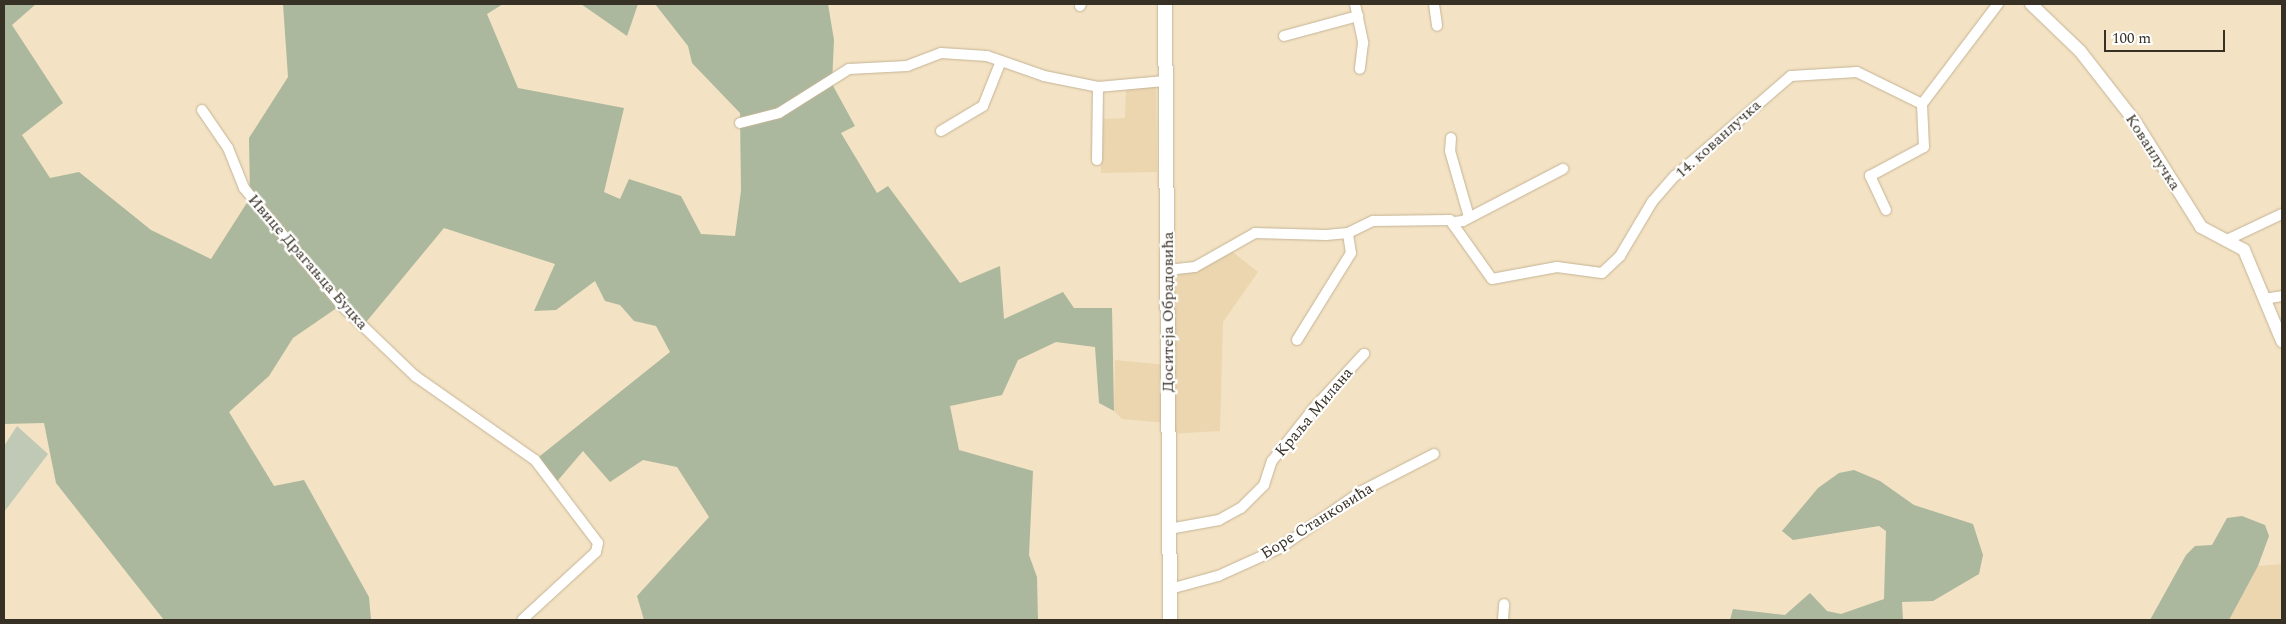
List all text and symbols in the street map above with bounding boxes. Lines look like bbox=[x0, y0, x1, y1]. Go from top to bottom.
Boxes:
scale bar bbox=[2106, 20, 2227, 52]
text: 100 m bbox=[2112, 27, 2151, 50]
street label: 14. кованлучка bbox=[1671, 96, 1765, 182]
street label: Кованлучка bbox=[2121, 110, 2185, 194]
street label: Ивице Драгањца Буцка bbox=[244, 190, 372, 334]
street label: Доситеја Обрадовића bbox=[1158, 232, 1178, 392]
street label: Краља Милана bbox=[1271, 363, 1357, 461]
street label: Боре Станковића bbox=[1257, 479, 1377, 563]

